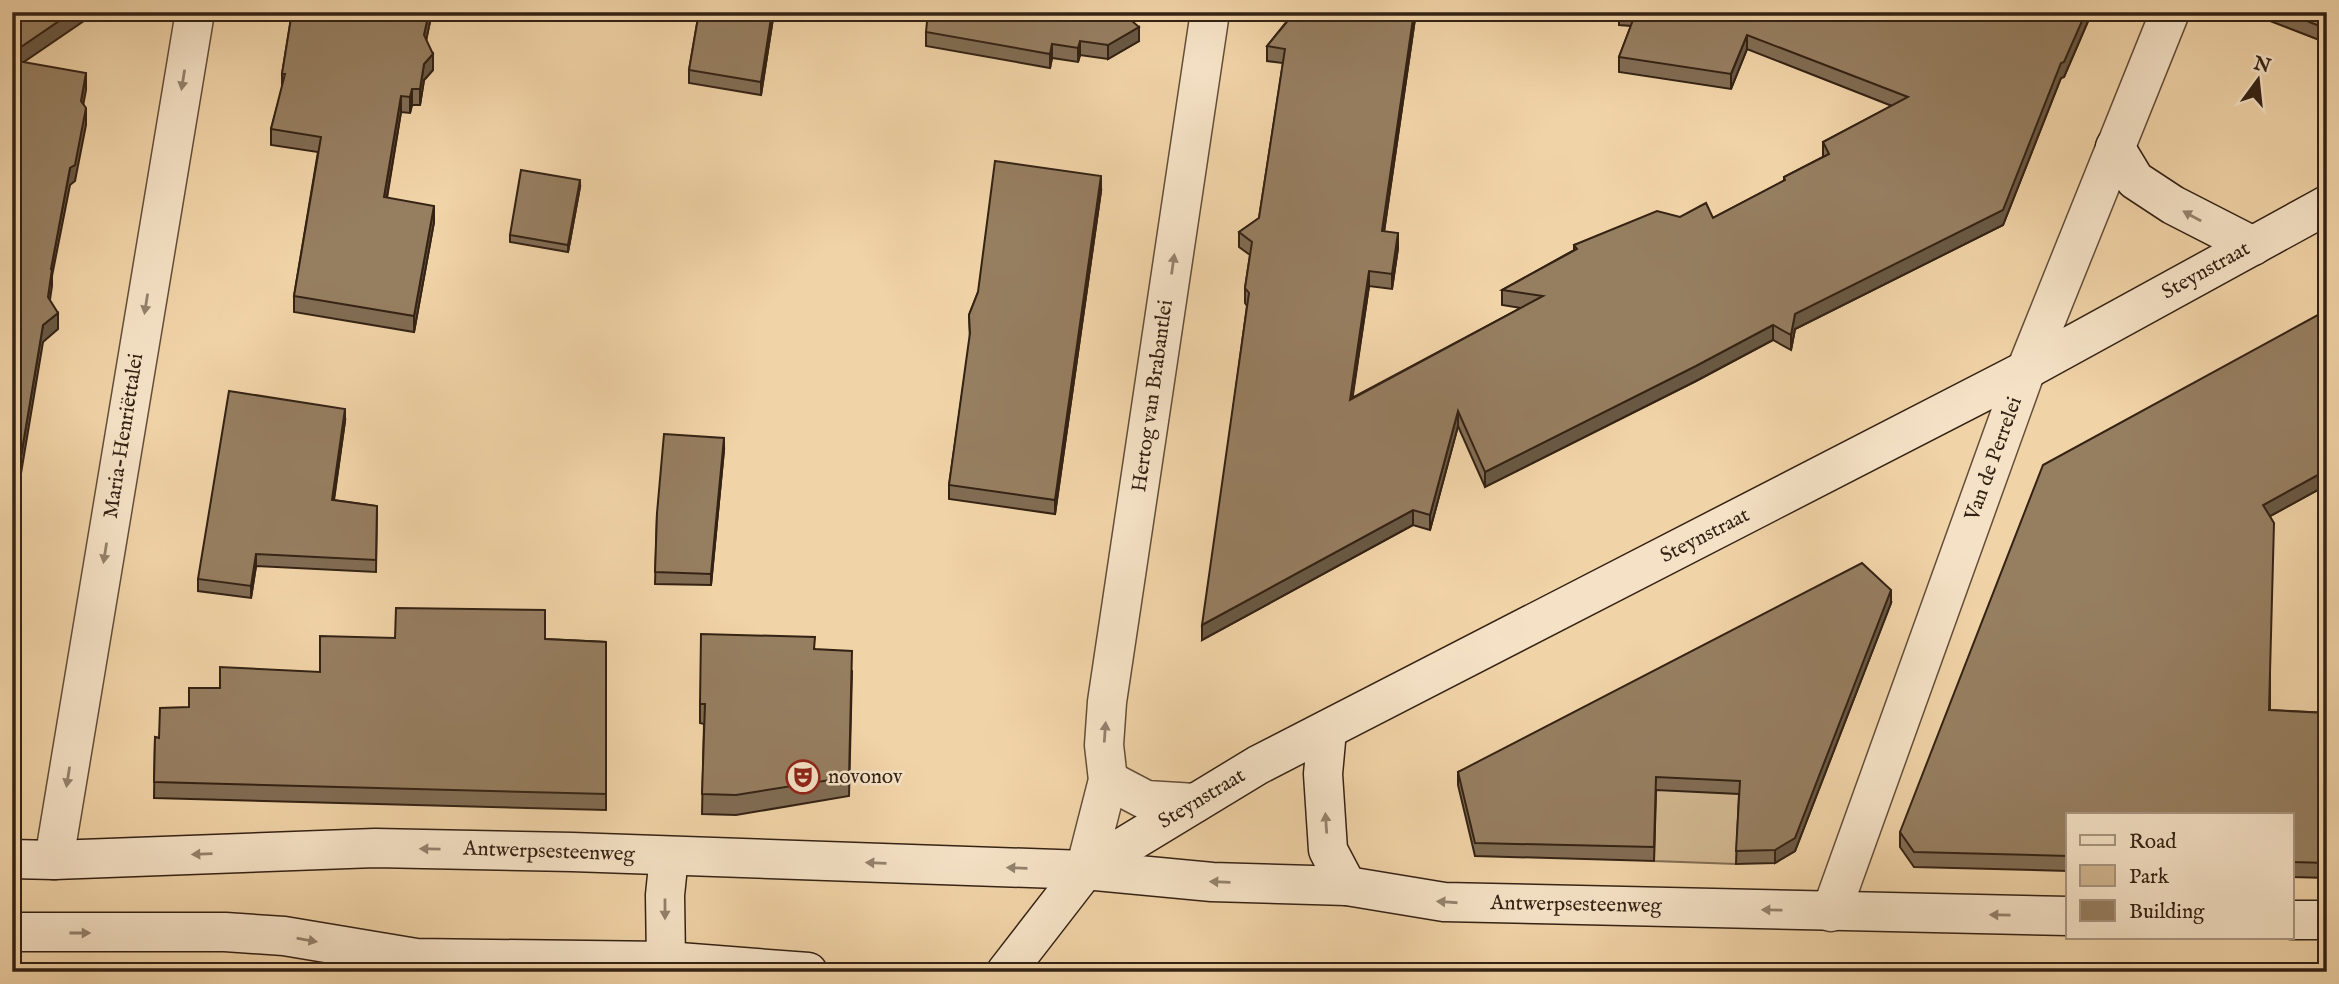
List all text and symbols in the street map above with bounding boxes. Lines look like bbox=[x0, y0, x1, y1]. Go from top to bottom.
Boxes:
north arrow bbox=[2224, 46, 2294, 116]
text: N bbox=[2250, 52, 2273, 79]
one-way arrow bbox=[177, 69, 188, 91]
one-way arrow bbox=[2182, 210, 2202, 222]
street label: Steynstraat bbox=[2157, 236, 2255, 306]
one-way arrow bbox=[1167, 253, 1178, 275]
one-way arrow bbox=[140, 293, 151, 315]
street label: Hertog van Brabantlei bbox=[1126, 298, 1180, 494]
street label: Maria-Henriëttalei bbox=[98, 351, 150, 521]
street label: Van de Perrelei bbox=[1959, 393, 2029, 526]
street label: Steynstraat bbox=[1656, 502, 1754, 570]
one-way arrow bbox=[99, 542, 110, 564]
one-way arrow bbox=[1100, 721, 1111, 743]
theatre icon: novonov bbox=[784, 758, 822, 796]
street label: Steynstraat bbox=[1154, 763, 1250, 835]
place label: novonov bbox=[828, 764, 903, 791]
one-way arrow bbox=[62, 766, 73, 788]
one-way arrow bbox=[1320, 812, 1331, 834]
legend bbox=[2066, 813, 2294, 939]
text: Road bbox=[2129, 829, 2177, 856]
street label: Antwerpsesteenweg bbox=[462, 835, 636, 869]
one-way arrow bbox=[418, 843, 440, 855]
one-way arrow bbox=[191, 849, 213, 860]
one-way arrow bbox=[865, 857, 887, 869]
one-way arrow bbox=[1006, 862, 1028, 873]
text: Park bbox=[2129, 864, 2170, 891]
one-way arrow bbox=[1209, 877, 1231, 888]
street label: Antwerpsesteenweg bbox=[1489, 890, 1663, 920]
one-way arrow bbox=[1436, 896, 1458, 907]
one-way arrow bbox=[659, 898, 671, 920]
text: Building bbox=[2129, 899, 2205, 926]
one-way arrow bbox=[1761, 905, 1783, 916]
one-way arrow bbox=[1988, 909, 2010, 920]
one-way arrow bbox=[70, 927, 92, 939]
one-way arrow bbox=[297, 935, 319, 946]

